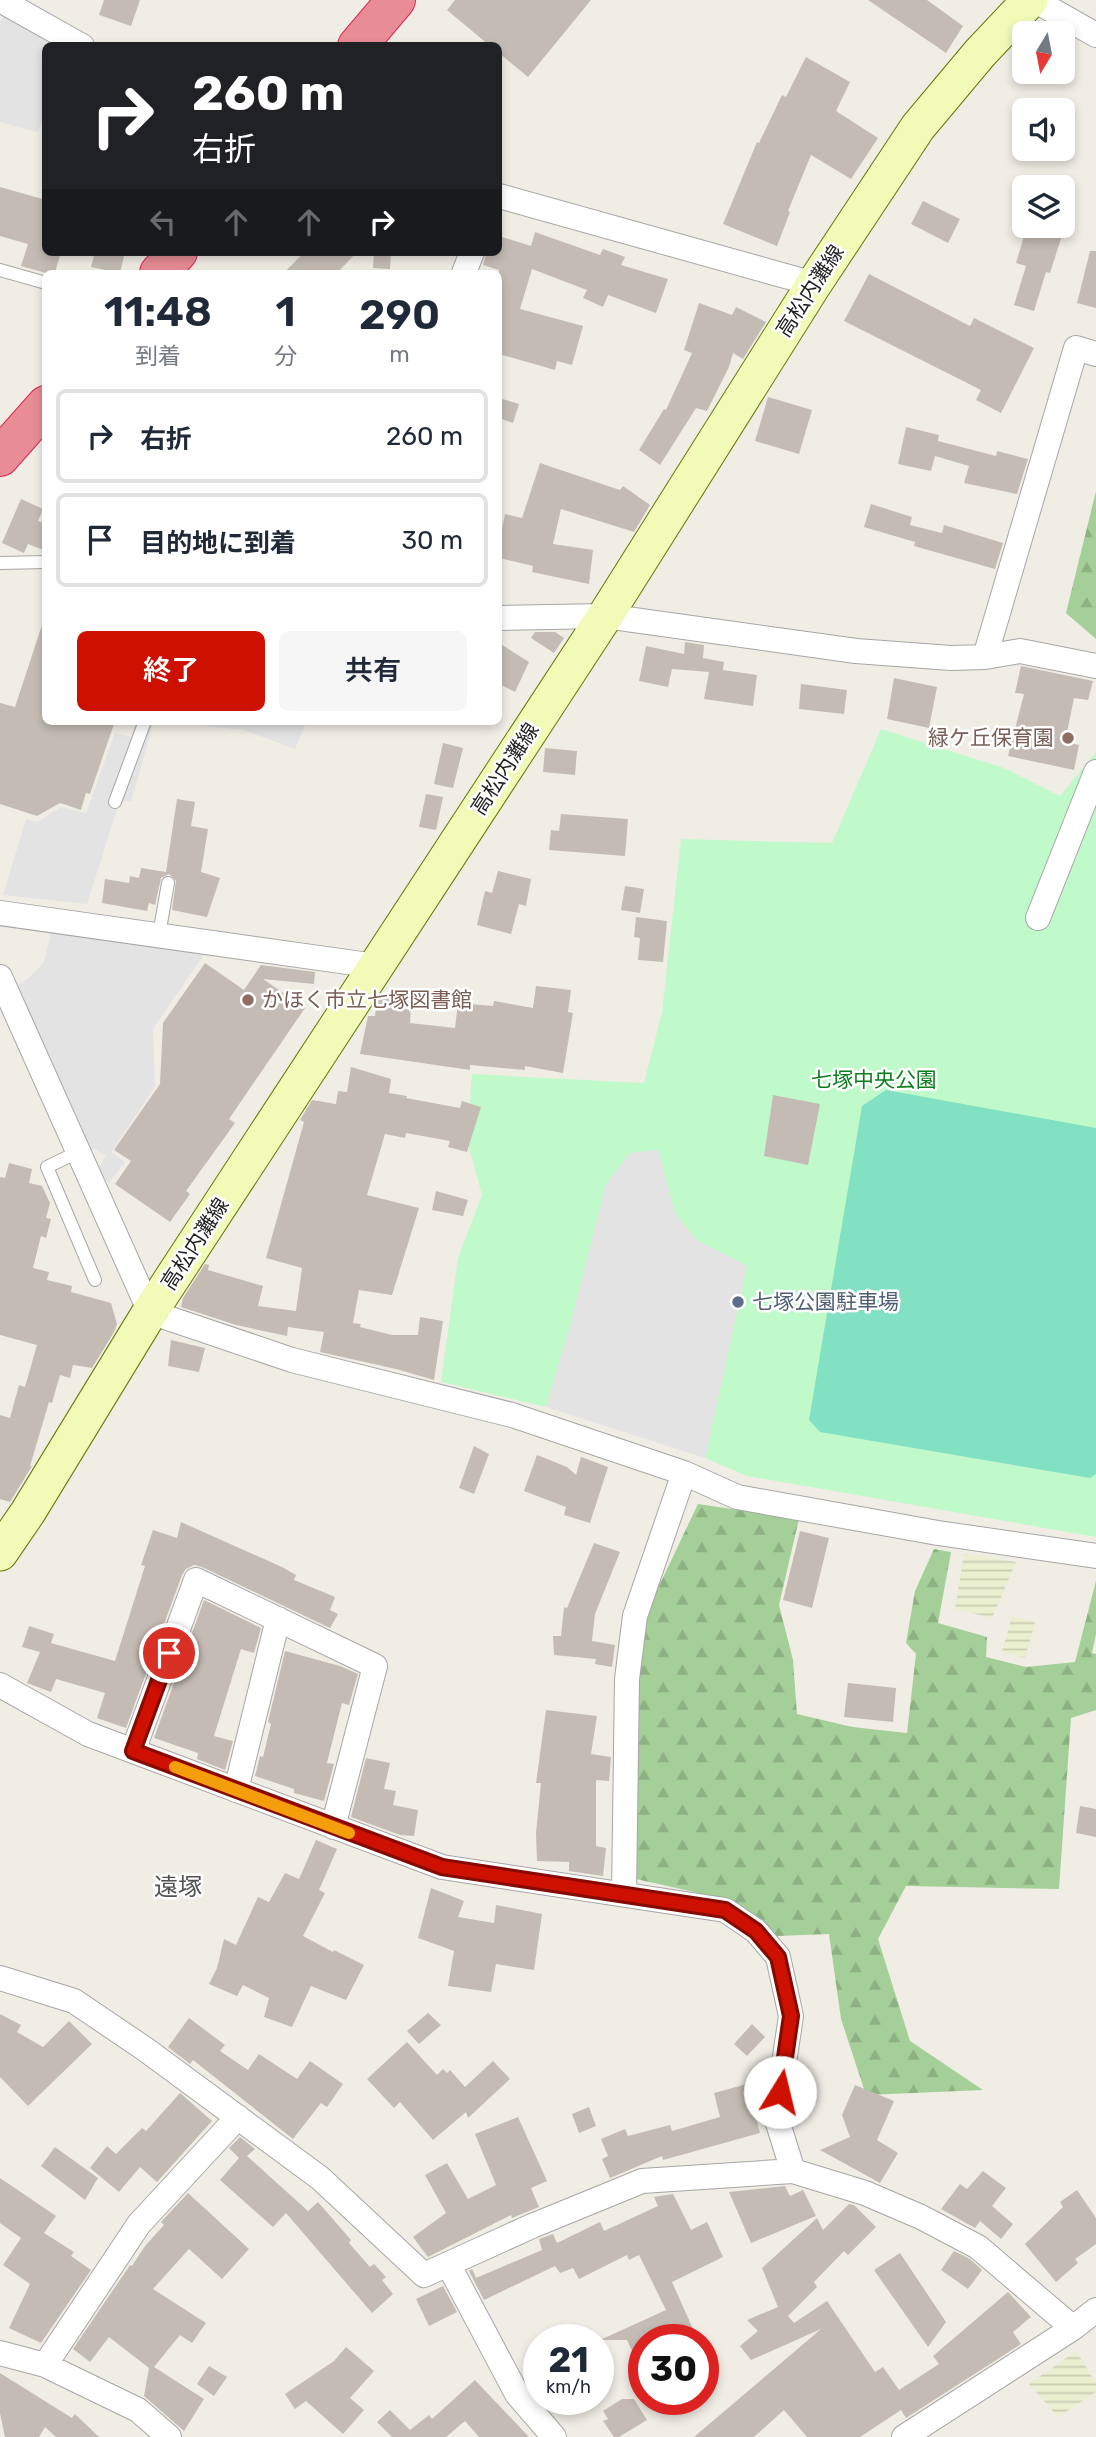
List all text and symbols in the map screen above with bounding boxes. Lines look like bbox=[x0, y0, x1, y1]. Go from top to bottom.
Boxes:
north arrow bbox=[1012, 21, 1074, 84]
map controls bbox=[1012, 21, 1075, 238]
text: 260 m bbox=[192, 64, 344, 122]
icon: right bbox=[77, 70, 168, 161]
button: sound bbox=[1012, 98, 1075, 161]
text: 右折 bbox=[192, 130, 256, 168]
button: layers bbox=[1012, 175, 1075, 238]
icon: left bbox=[144, 203, 182, 241]
icon: ahead bbox=[217, 203, 255, 241]
icon: ahead bbox=[290, 203, 328, 241]
icon: right bbox=[363, 203, 401, 241]
street label: 高松内灘線 bbox=[771, 240, 849, 342]
text: 11:48 bbox=[104, 287, 212, 337]
text: 1 bbox=[275, 287, 296, 337]
text: 290 bbox=[359, 290, 440, 340]
text: m bbox=[389, 340, 410, 368]
text: 到着 bbox=[135, 342, 181, 370]
text: 分 bbox=[274, 342, 297, 370]
icon: right bbox=[81, 417, 119, 455]
text: 260 m bbox=[386, 421, 463, 452]
text: 右折 bbox=[140, 424, 192, 455]
icon: arrive bbox=[81, 521, 119, 559]
text: 30 m bbox=[401, 525, 463, 556]
text: 目的地に到着 bbox=[140, 528, 296, 559]
button: 終了 bbox=[77, 631, 265, 711]
button: 共有 bbox=[279, 631, 467, 711]
street label: 高松内灘線 bbox=[466, 718, 544, 820]
place label: 緑ケ丘保育園 bbox=[928, 725, 1054, 750]
marker: 緑ケ丘保育園 bbox=[1060, 730, 1076, 746]
place label: かほく市立七塚図書館 bbox=[262, 987, 472, 1012]
marker: かほく市立七塚図書館 bbox=[240, 992, 256, 1008]
park label: 七塚中央公園 bbox=[811, 1067, 937, 1092]
street label: 高松内灘線 bbox=[156, 1193, 234, 1295]
place label: 七塚公園駐車場 bbox=[752, 1289, 899, 1314]
marker: 七塚公園駐車場 bbox=[730, 1294, 746, 1310]
pin bbox=[139, 1623, 199, 1683]
icon: arrive bbox=[150, 1634, 188, 1672]
district label: 遠塚 bbox=[154, 1873, 202, 1901]
position arrow bbox=[743, 2055, 817, 2129]
speed limit sign: 30 bbox=[628, 2324, 719, 2415]
text: 21 bbox=[548, 2339, 589, 2381]
text: km/h bbox=[546, 2376, 591, 2398]

